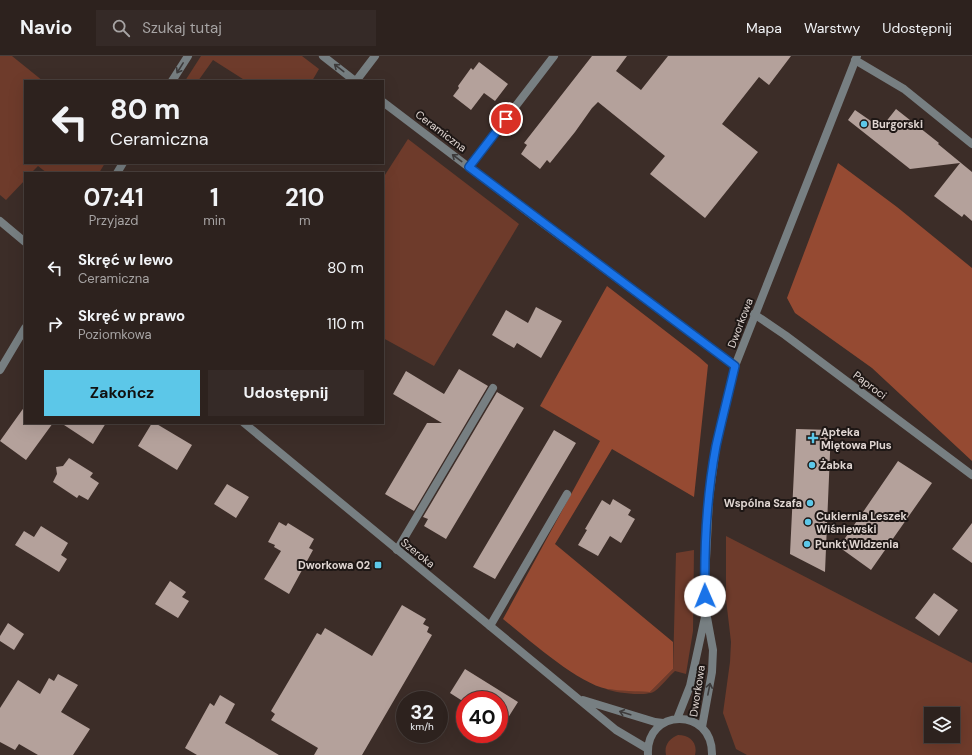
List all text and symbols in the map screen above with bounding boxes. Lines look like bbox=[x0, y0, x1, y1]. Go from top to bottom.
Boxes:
search box bbox=[96, 10, 376, 46]
text: Navio bbox=[20, 15, 72, 40]
icon: search bbox=[110, 17, 132, 39]
text: Szukaj tutaj bbox=[142, 18, 222, 38]
text: Mapa bbox=[746, 19, 782, 37]
text: Warstwy bbox=[804, 19, 860, 37]
text: Udostępnij bbox=[882, 19, 952, 37]
one-way arrow bbox=[176, 63, 184, 74]
one-way arrow bbox=[334, 64, 345, 73]
text: 80 m bbox=[110, 91, 180, 128]
icon: left bbox=[44, 96, 96, 148]
pin bbox=[489, 102, 523, 136]
street label: Ceramiczna bbox=[413, 107, 469, 155]
icon: arrive bbox=[495, 108, 517, 130]
place label: Burgorski bbox=[872, 117, 923, 131]
marker: Burgorski bbox=[859, 119, 869, 129]
text: Ceramiczna bbox=[110, 127, 209, 151]
one-way arrow bbox=[452, 154, 463, 162]
text: 07:41 bbox=[84, 182, 144, 213]
text: 1 bbox=[210, 182, 219, 213]
text: 210 bbox=[285, 182, 324, 213]
text: Przyjazd bbox=[89, 212, 139, 229]
text: min bbox=[203, 212, 225, 229]
text: m bbox=[299, 212, 310, 229]
text: Skręć w lewo bbox=[78, 250, 173, 270]
icon: left bbox=[44, 257, 66, 279]
text: 80 m bbox=[327, 258, 364, 278]
text: Ceramiczna bbox=[78, 270, 149, 287]
street label: Dworkowa bbox=[724, 296, 756, 350]
text: Skręć w prawo bbox=[78, 306, 185, 326]
icon: right bbox=[44, 313, 66, 335]
text: 110 m bbox=[327, 314, 364, 334]
text: Poziomkowa bbox=[78, 326, 152, 343]
street label: Paproci bbox=[850, 368, 890, 402]
button: Zakończ bbox=[44, 370, 200, 416]
button: Udostępnij bbox=[208, 370, 364, 416]
place label: Apteka Miętowa Plus bbox=[821, 425, 892, 452]
marker: Apteka Miętowa Plus bbox=[808, 433, 818, 443]
place label: Żabka bbox=[820, 458, 853, 472]
marker: Żabka bbox=[807, 460, 817, 470]
place label: Wspólna Szafa bbox=[724, 496, 802, 510]
marker: Wspólna Szafa bbox=[805, 498, 815, 508]
place label: Cukiernia Leszek Wiśniewski bbox=[816, 509, 908, 536]
marker: Cukiernia Leszek Wiśniewski bbox=[803, 517, 813, 527]
street label: Szeroka bbox=[398, 535, 438, 571]
place label: Punkt Widzenia bbox=[815, 537, 899, 551]
marker: Punkt Widzenia bbox=[802, 539, 812, 549]
place label: Dworkowa 02 bbox=[298, 558, 370, 572]
marker: Dworkowa 02 bbox=[373, 560, 383, 570]
position arrow bbox=[684, 575, 726, 617]
street label: Dworkowa bbox=[686, 664, 708, 718]
one-way arrow bbox=[705, 683, 713, 696]
speed limit sign: 40 bbox=[456, 691, 508, 743]
text: 32 bbox=[410, 699, 434, 725]
map controls bbox=[924, 707, 960, 743]
button: layers bbox=[924, 707, 960, 743]
one-way arrow bbox=[619, 709, 632, 716]
text: km/h bbox=[410, 720, 434, 733]

